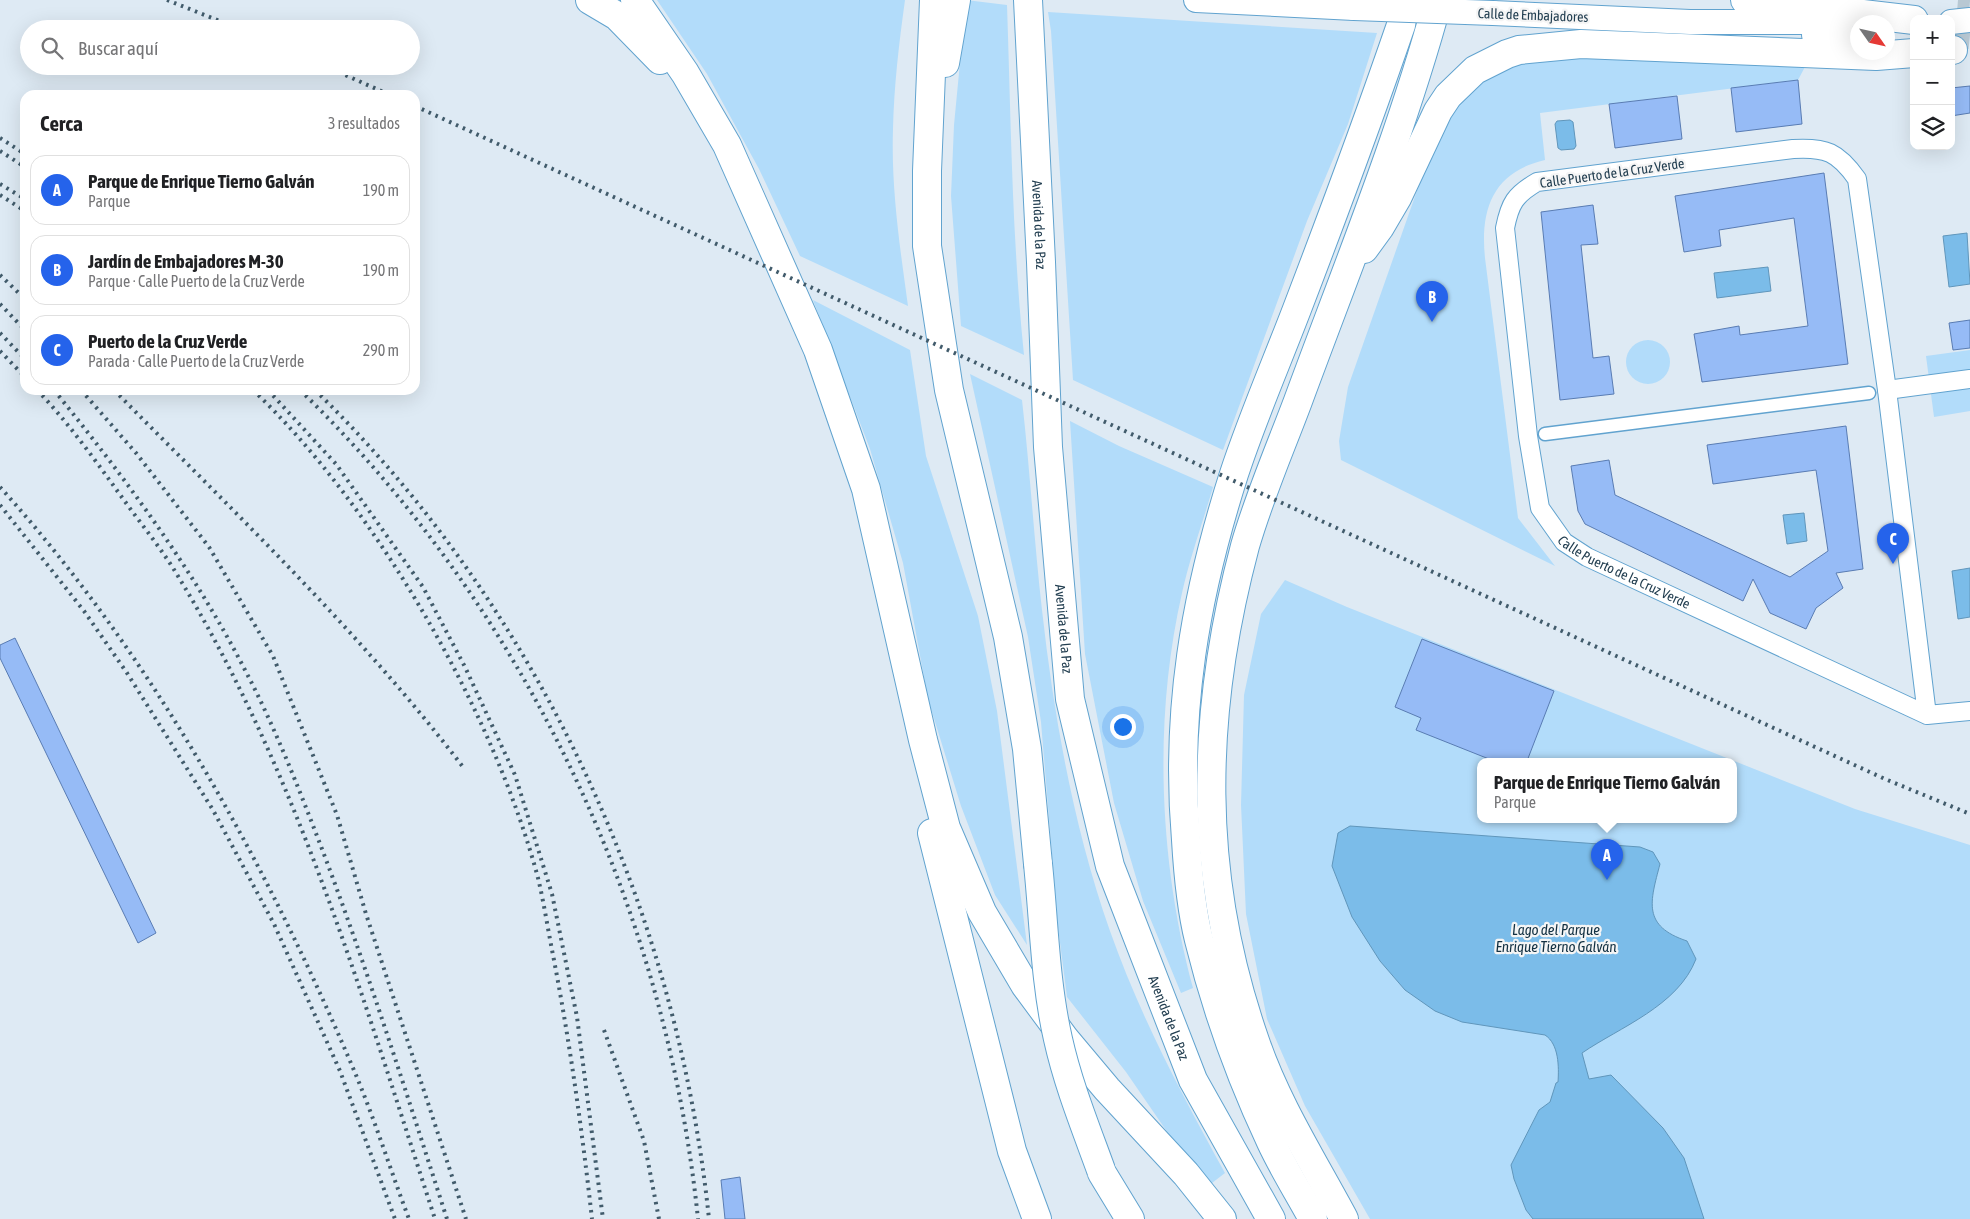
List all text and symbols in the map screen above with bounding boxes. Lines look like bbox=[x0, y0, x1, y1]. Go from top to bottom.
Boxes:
street label: Calle de Embajadores bbox=[1477, 5, 1589, 25]
north arrow bbox=[1850, 15, 1895, 60]
map controls bbox=[1910, 15, 1955, 150]
button: + bbox=[1910, 15, 1955, 60]
search box bbox=[20, 20, 420, 75]
icon: search bbox=[38, 34, 66, 62]
text: Buscar aquí bbox=[78, 37, 158, 59]
button: − bbox=[1910, 60, 1955, 105]
button: layers bbox=[1910, 105, 1955, 150]
text: Cerca bbox=[40, 111, 83, 135]
text: 3 resultados bbox=[328, 114, 400, 132]
street label: Calle Puerto de la Cruz Verde bbox=[1539, 155, 1685, 191]
text: Parque de Enrique Tierno Galván bbox=[88, 170, 314, 192]
street label: Avenida de la Paz bbox=[1029, 180, 1049, 270]
text: A bbox=[53, 181, 61, 199]
text: 190 m bbox=[363, 181, 399, 199]
text: Parque bbox=[88, 192, 130, 210]
text: Jardín de Embajadores M-30 bbox=[88, 250, 284, 272]
text: B bbox=[53, 261, 61, 279]
text: 190 m bbox=[363, 261, 399, 279]
text: Parque · Calle Puerto de la Cruz Verde bbox=[88, 272, 305, 290]
pin: B bbox=[1416, 281, 1448, 322]
text: Puerto de la Cruz Verde bbox=[88, 330, 247, 352]
text: C bbox=[53, 341, 61, 359]
text: 290 m bbox=[363, 341, 399, 359]
text: Parada · Calle Puerto de la Cruz Verde bbox=[88, 352, 304, 370]
pin: C bbox=[1877, 523, 1909, 564]
street label: Calle Puerto de la Cruz Verde bbox=[1554, 533, 1693, 612]
street label: Avenida de la Paz bbox=[1052, 584, 1076, 674]
your location bbox=[1110, 714, 1136, 740]
popup bbox=[1477, 758, 1737, 823]
text: Parque de Enrique Tierno Galván bbox=[1494, 771, 1720, 793]
text: Parque bbox=[1494, 793, 1536, 811]
pin: A bbox=[1591, 839, 1623, 880]
water label: Lago del Parque Enrique Tierno Galván bbox=[1495, 921, 1617, 955]
street label: Avenida de la Paz bbox=[1145, 973, 1192, 1062]

